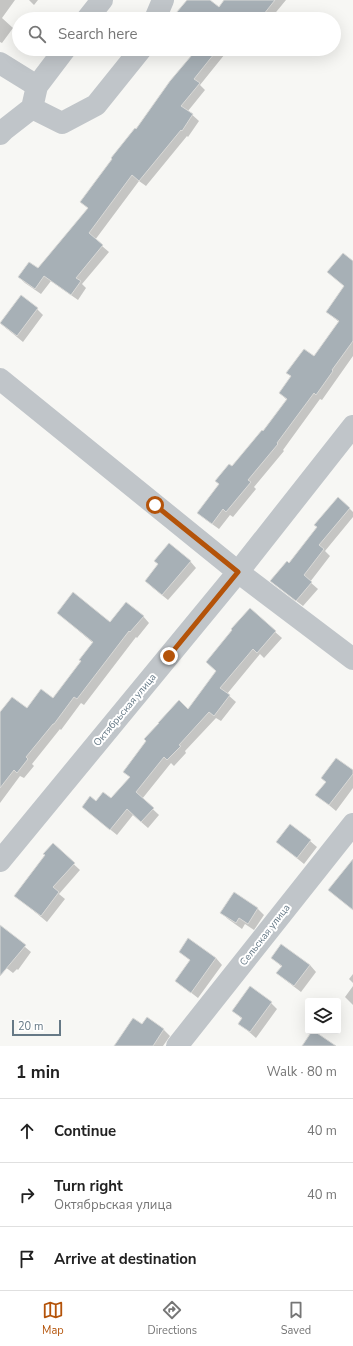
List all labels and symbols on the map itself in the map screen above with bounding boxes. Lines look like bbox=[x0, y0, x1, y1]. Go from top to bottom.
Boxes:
route start bbox=[146, 496, 164, 514]
route end bbox=[160, 647, 178, 665]
street label: Октябрьская улица bbox=[90, 671, 160, 749]
street label: Сельская улица bbox=[237, 901, 293, 969]
scale bar bbox=[12, 1018, 61, 1037]

